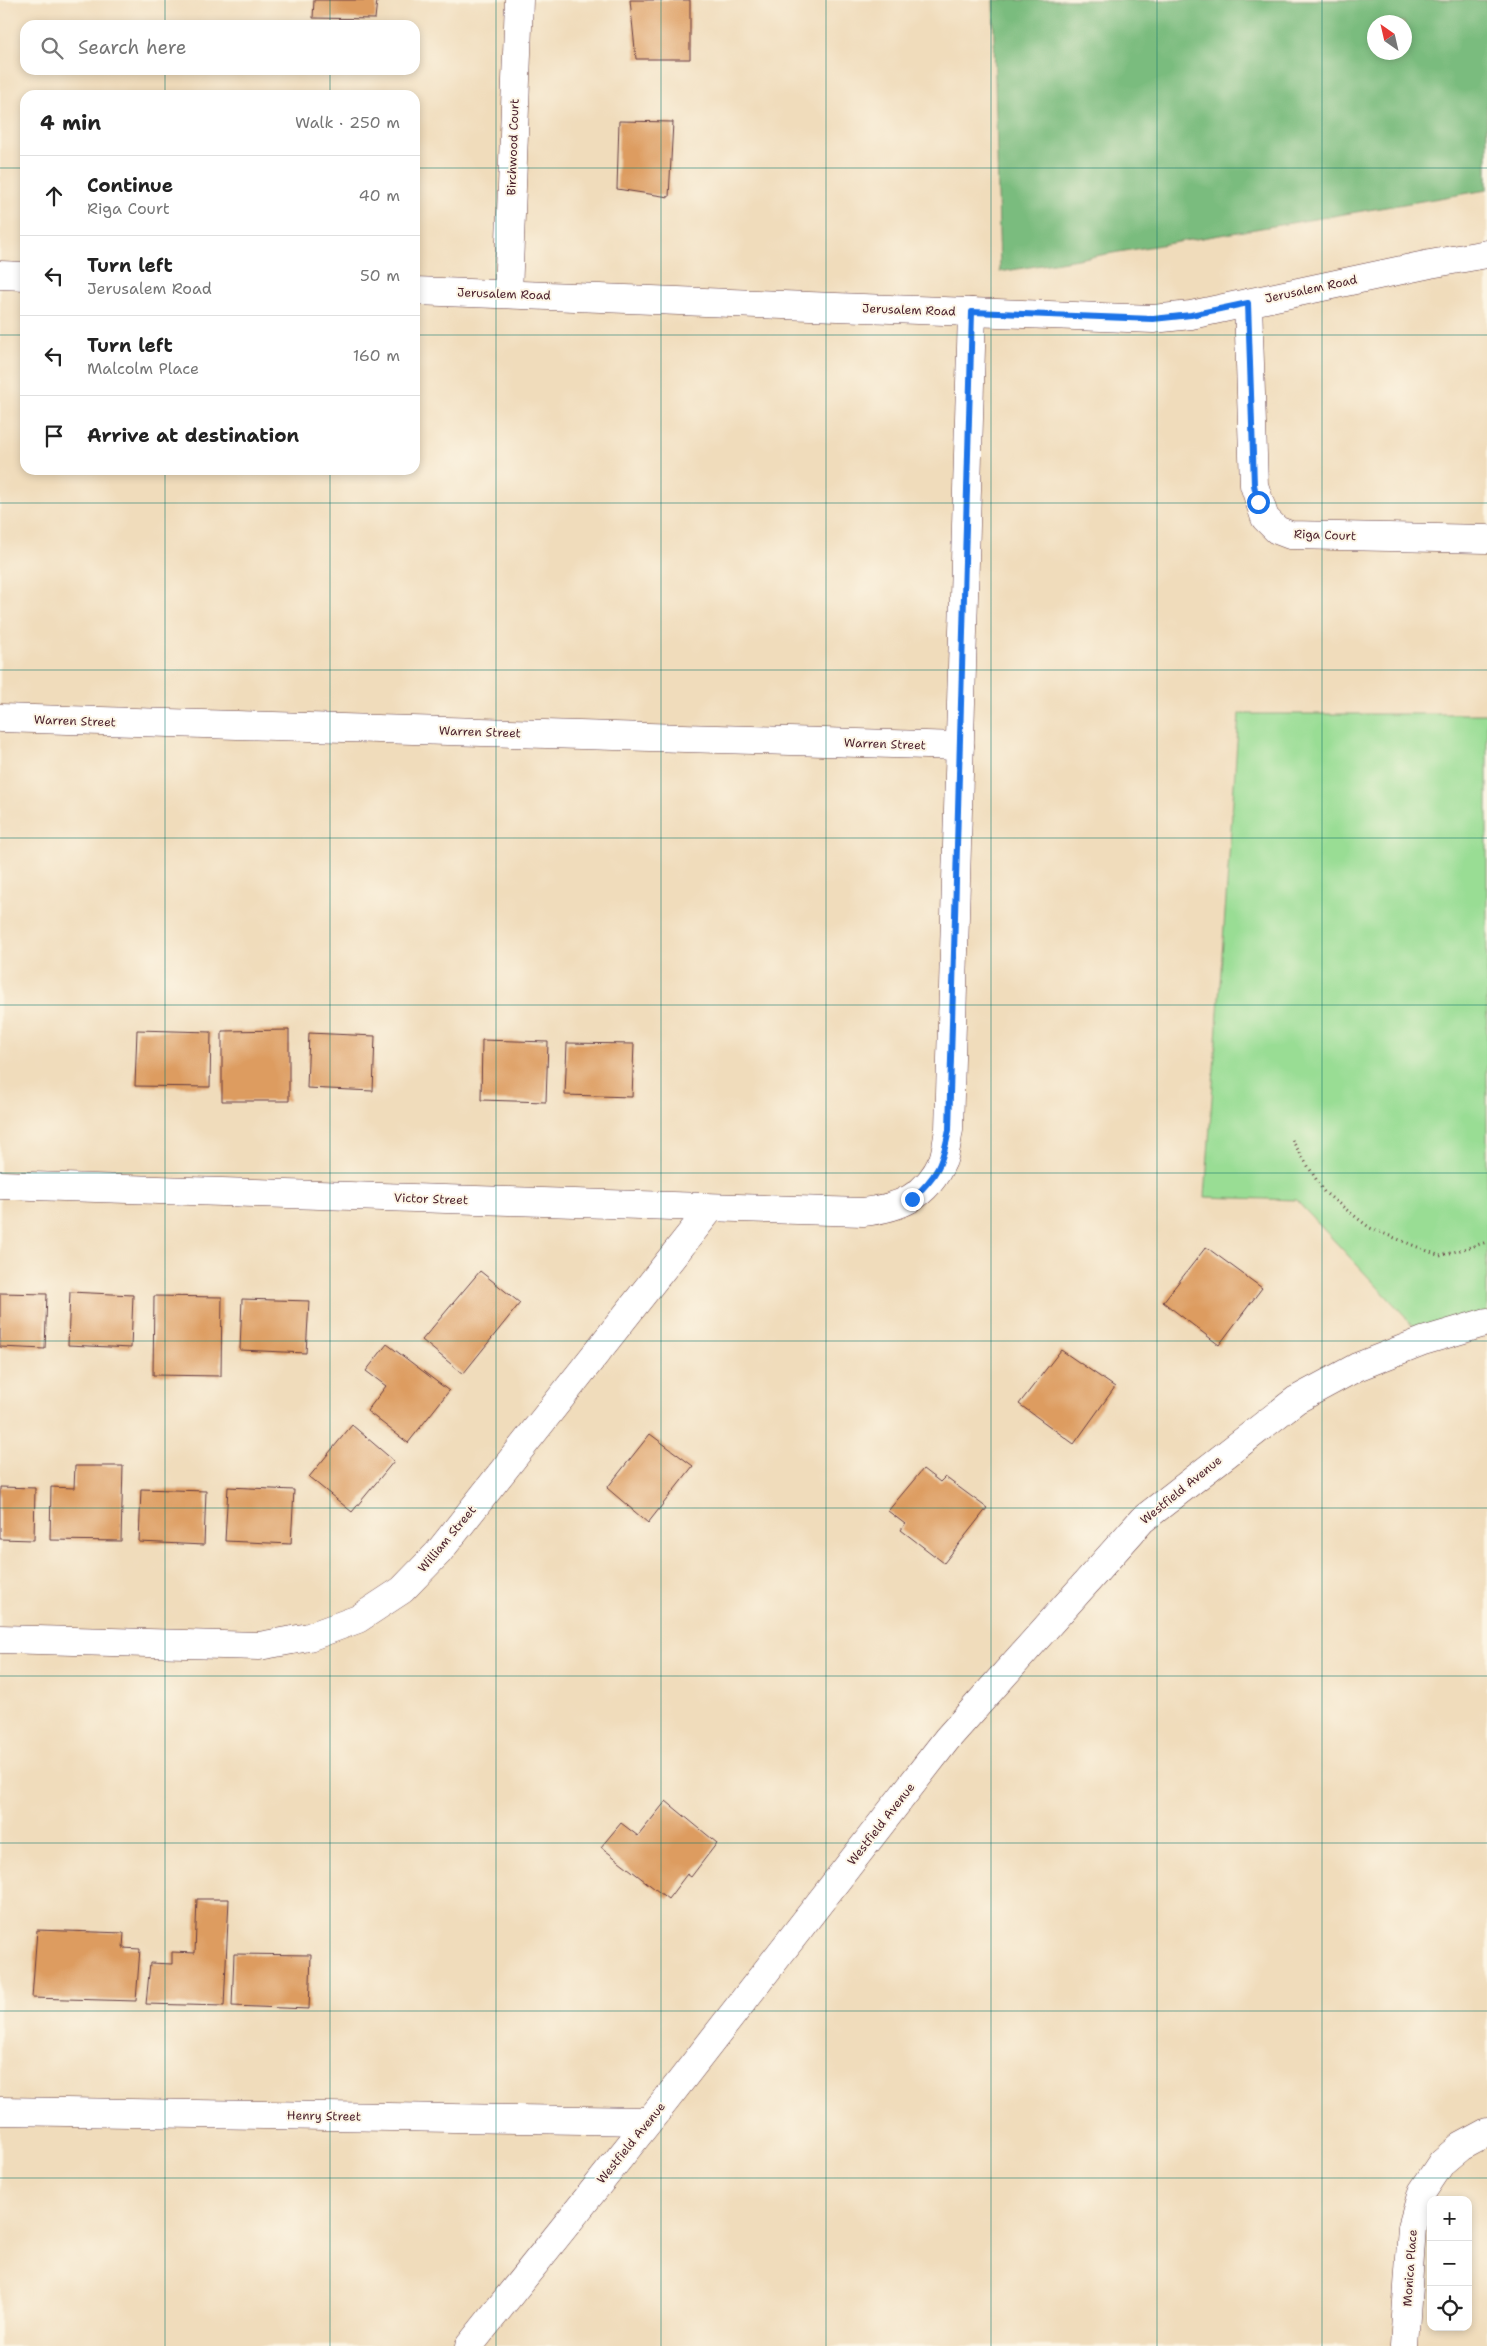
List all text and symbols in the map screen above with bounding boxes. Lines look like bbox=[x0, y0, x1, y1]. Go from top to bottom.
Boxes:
north arrow bbox=[1367, 15, 1412, 60]
search box bbox=[20, 20, 420, 75]
icon: search bbox=[38, 34, 66, 62]
text: Search here bbox=[78, 35, 187, 60]
street label: Birchwood Court bbox=[503, 98, 523, 196]
text: 4 min bbox=[40, 109, 101, 137]
text: Walk · 250 m bbox=[295, 112, 400, 133]
text: Continue bbox=[87, 173, 173, 198]
icon: ahead bbox=[40, 182, 68, 210]
text: 40 m bbox=[358, 185, 400, 206]
text: Riga Court bbox=[87, 198, 170, 219]
text: Turn left bbox=[87, 253, 173, 278]
icon: left bbox=[40, 262, 68, 290]
text: 50 m bbox=[360, 265, 400, 286]
street label: Jerusalem Road bbox=[1264, 271, 1359, 307]
text: Jerusalem Road bbox=[87, 278, 212, 299]
street label: Jerusalem Road bbox=[457, 284, 551, 304]
street label: Jerusalem Road bbox=[862, 300, 956, 320]
text: Turn left bbox=[87, 333, 173, 358]
icon: left bbox=[40, 342, 68, 370]
text: 160 m bbox=[353, 345, 400, 366]
text: Malcolm Place bbox=[87, 358, 199, 379]
icon: arrive bbox=[40, 422, 68, 450]
text: Arrive at destination bbox=[87, 423, 299, 448]
route start bbox=[1247, 491, 1270, 514]
street label: Riga Court bbox=[1294, 526, 1356, 544]
street label: Warren Street bbox=[34, 712, 116, 730]
street label: Warren Street bbox=[439, 723, 521, 741]
street label: Warren Street bbox=[844, 735, 926, 753]
route end bbox=[901, 1188, 924, 1211]
street label: Victor Street bbox=[394, 1190, 468, 1208]
street label: Westfield Avenue bbox=[1137, 1452, 1225, 1528]
street label: William Street bbox=[414, 1502, 480, 1576]
street label: Westfield Avenue bbox=[844, 1779, 918, 1869]
street label: Westfield Avenue bbox=[593, 2099, 669, 2187]
street label: Henry Street bbox=[287, 2107, 361, 2125]
map controls bbox=[1427, 2196, 1472, 2331]
button: + bbox=[1427, 2196, 1472, 2241]
street label: Monica Place bbox=[1399, 2229, 1421, 2307]
button: − bbox=[1427, 2241, 1472, 2286]
button: locate bbox=[1427, 2286, 1472, 2331]

